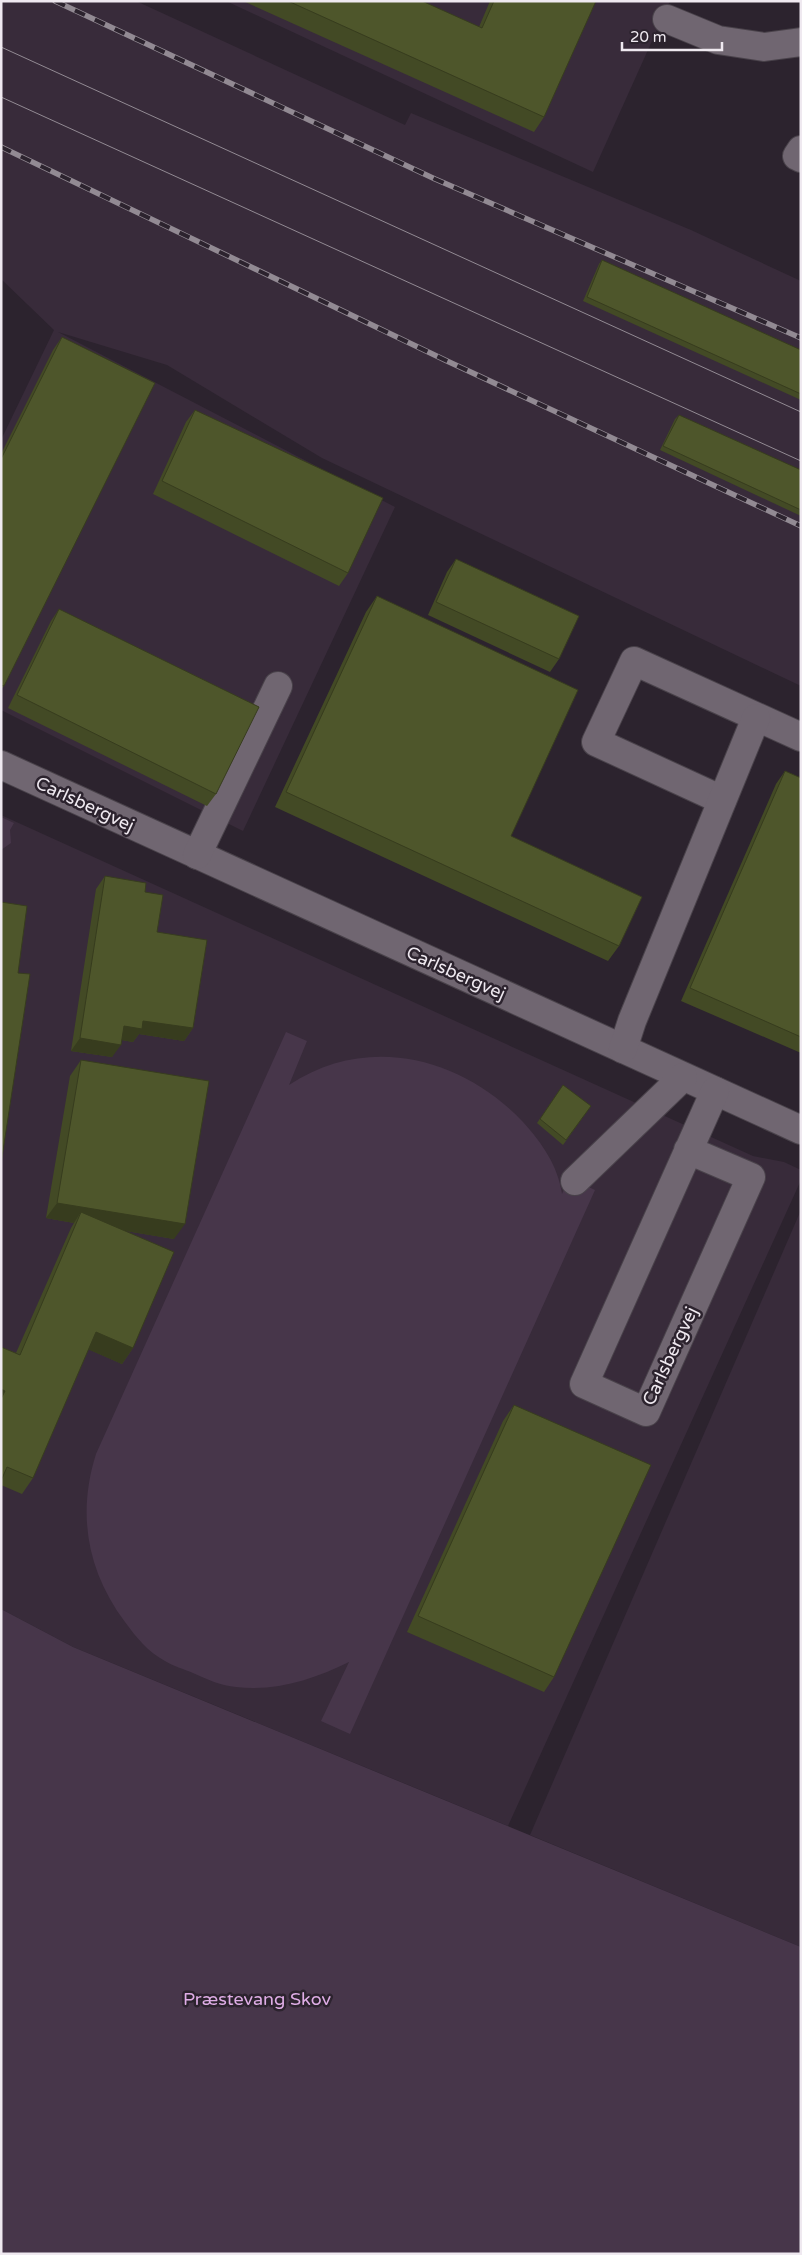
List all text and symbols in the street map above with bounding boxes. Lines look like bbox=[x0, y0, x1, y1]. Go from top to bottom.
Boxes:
scale bar bbox=[622, 20, 722, 52]
text: 20 m bbox=[630, 28, 667, 46]
street label: Carlsbergvej bbox=[32, 772, 138, 836]
street label: Carlsbergvej bbox=[403, 941, 509, 1005]
street label: Carlsbergvej bbox=[638, 1303, 702, 1409]
park label: Præstevang Skov bbox=[183, 1988, 332, 2010]

